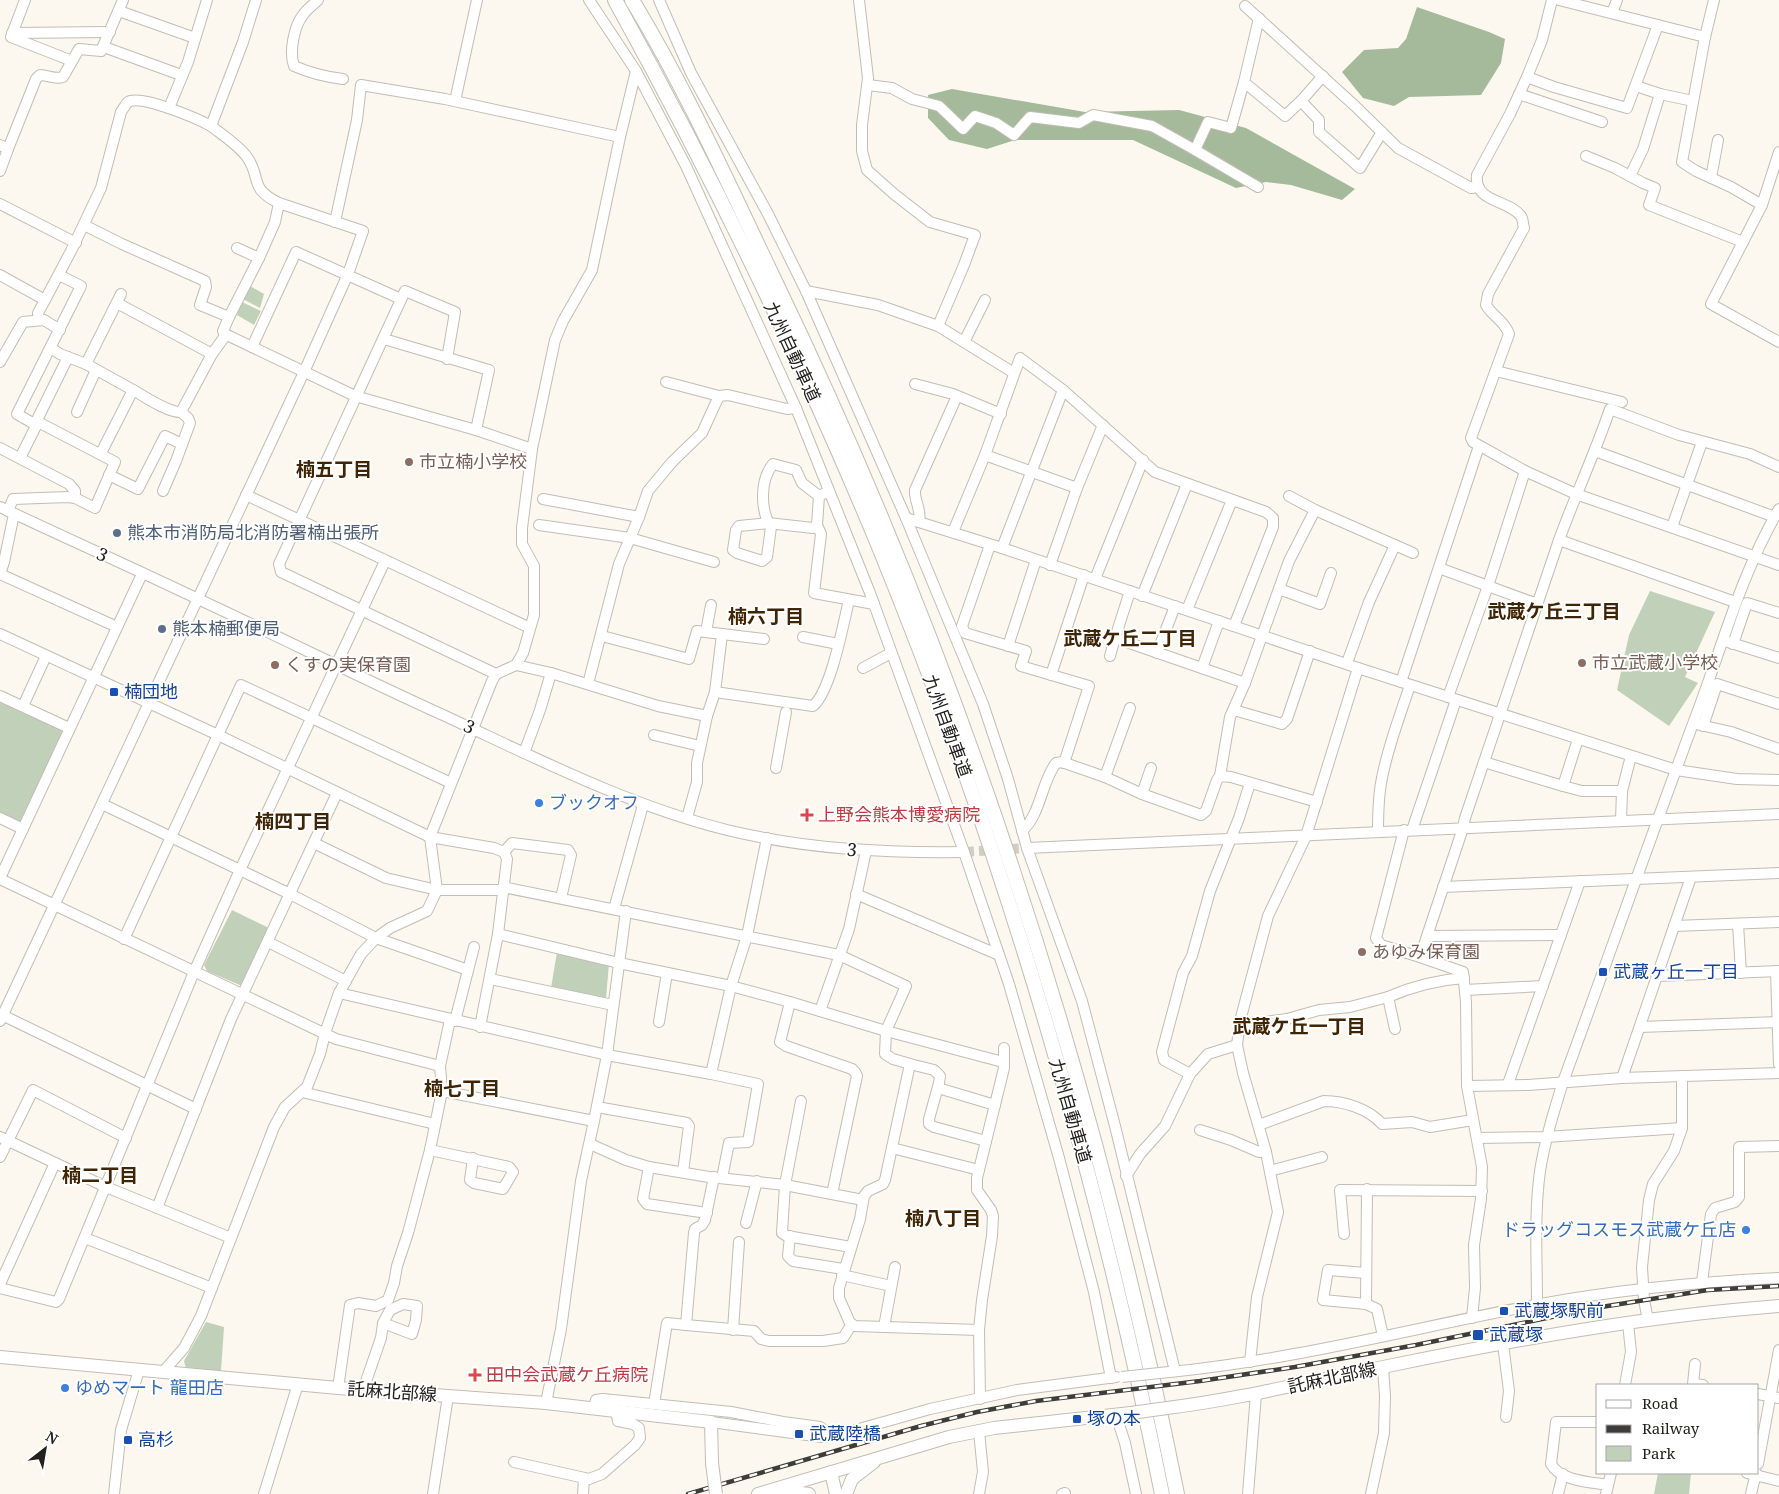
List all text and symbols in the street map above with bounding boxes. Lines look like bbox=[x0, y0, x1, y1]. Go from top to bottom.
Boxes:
street label: 九州自動車道 bbox=[759, 298, 827, 406]
place label: 市立楠小学校 bbox=[419, 449, 527, 473]
district label: 楠五丁目 bbox=[296, 456, 372, 482]
marker: 市立楠小学校 bbox=[403, 456, 415, 468]
place label: 熊本市消防局北消防署楠出張所 bbox=[127, 520, 379, 544]
marker: 熊本市消防局北消防署楠出張所 bbox=[111, 527, 123, 539]
street label: 3 bbox=[93, 541, 112, 567]
district label: 武蔵ケ丘三丁目 bbox=[1487, 598, 1621, 624]
district label: 楠六丁目 bbox=[728, 603, 804, 629]
place label: 熊本楠郵便局 bbox=[172, 616, 280, 640]
marker: 熊本楠郵便局 bbox=[156, 623, 168, 635]
district label: 武蔵ケ丘二丁目 bbox=[1063, 625, 1197, 651]
place label: 市立武蔵小学校 bbox=[1592, 650, 1718, 674]
place label: くすの実保育園 bbox=[285, 652, 411, 676]
marker: 市立武蔵小学校 bbox=[1576, 657, 1588, 669]
marker: くすの実保育園 bbox=[269, 659, 281, 671]
street label: 九州自動車道 bbox=[918, 671, 978, 781]
place label: 楠団地 bbox=[124, 679, 178, 703]
marker: 楠団地 bbox=[108, 686, 120, 698]
street label: 3 bbox=[460, 713, 479, 739]
place label: ブックオフ bbox=[549, 790, 639, 814]
marker: ブックオフ bbox=[533, 797, 545, 809]
place label: 上野会熊本博愛病院 bbox=[818, 802, 980, 826]
district label: 楠四丁目 bbox=[255, 808, 331, 834]
marker: 上野会熊本博愛病院 bbox=[800, 808, 814, 822]
street label: 3 bbox=[846, 837, 858, 861]
place label: あゆみ保育園 bbox=[1372, 939, 1480, 963]
marker: あゆみ保育園 bbox=[1356, 946, 1368, 958]
place label: 武蔵ヶ丘一丁目 bbox=[1613, 959, 1739, 983]
marker: 武蔵ヶ丘一丁目 bbox=[1597, 966, 1609, 978]
district label: 武蔵ケ丘一丁目 bbox=[1232, 1013, 1366, 1039]
street label: 九州自動車道 bbox=[1045, 1056, 1097, 1166]
district label: 楠七丁目 bbox=[424, 1075, 500, 1101]
district label: 楠二丁目 bbox=[62, 1162, 138, 1188]
district label: 楠八丁目 bbox=[905, 1205, 981, 1231]
place label: ドラッグコスモス武蔵ケ丘店 bbox=[1502, 1217, 1736, 1241]
marker: ドラッグコスモス武蔵ケ丘店 bbox=[1740, 1224, 1752, 1236]
place label: 武蔵塚駅前 bbox=[1514, 1298, 1604, 1322]
marker: 武蔵塚駅前 bbox=[1498, 1305, 1510, 1317]
place label: 武蔵塚 bbox=[1489, 1322, 1543, 1346]
marker: 武蔵塚 bbox=[1471, 1328, 1485, 1342]
street label: 託麻北部線 bbox=[1285, 1356, 1378, 1398]
place label: 田中会武蔵ケ丘病院 bbox=[486, 1362, 648, 1386]
marker: 田中会武蔵ケ丘病院 bbox=[468, 1368, 482, 1382]
place label: ゆめマート 龍田店 bbox=[75, 1375, 224, 1399]
street label: 託麻北部線 bbox=[346, 1376, 438, 1406]
marker: ゆめマート 龍田店 bbox=[59, 1382, 71, 1394]
legend bbox=[1596, 1384, 1759, 1474]
text: Road bbox=[1642, 1393, 1678, 1413]
place label: 塚の本 bbox=[1087, 1406, 1141, 1430]
marker: 塚の本 bbox=[1071, 1413, 1083, 1425]
text: Railway bbox=[1642, 1418, 1700, 1438]
place label: 武蔵陸橋 bbox=[809, 1421, 881, 1445]
north arrow bbox=[20, 1424, 70, 1474]
text: N bbox=[42, 1426, 62, 1448]
place label: 高杉 bbox=[138, 1427, 174, 1451]
marker: 武蔵陸橋 bbox=[793, 1428, 805, 1440]
marker: 高杉 bbox=[122, 1434, 134, 1446]
text: Park bbox=[1642, 1443, 1676, 1463]

